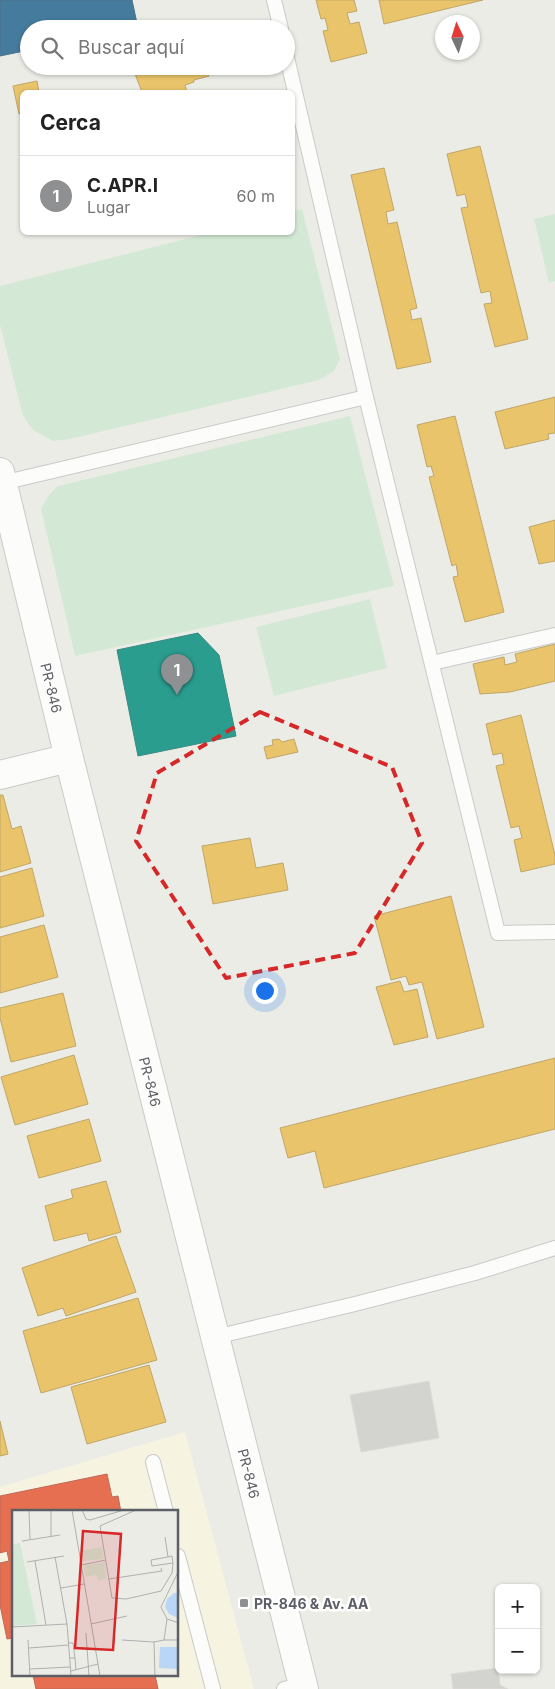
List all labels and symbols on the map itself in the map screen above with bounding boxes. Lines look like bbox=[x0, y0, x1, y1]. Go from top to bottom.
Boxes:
north arrow bbox=[435, 15, 480, 60]
pin: 1 bbox=[161, 654, 193, 695]
street label: PR-846 bbox=[38, 661, 66, 715]
your location bbox=[252, 978, 278, 1004]
street label: PR-846 bbox=[136, 1055, 165, 1108]
street label: PR-846 bbox=[235, 1447, 264, 1500]
inset map bbox=[12, 1510, 179, 1676]
place label: PR-846 & Av. AA bbox=[254, 1595, 369, 1612]
marker: PR-846 & Av. AA bbox=[238, 1597, 250, 1609]

